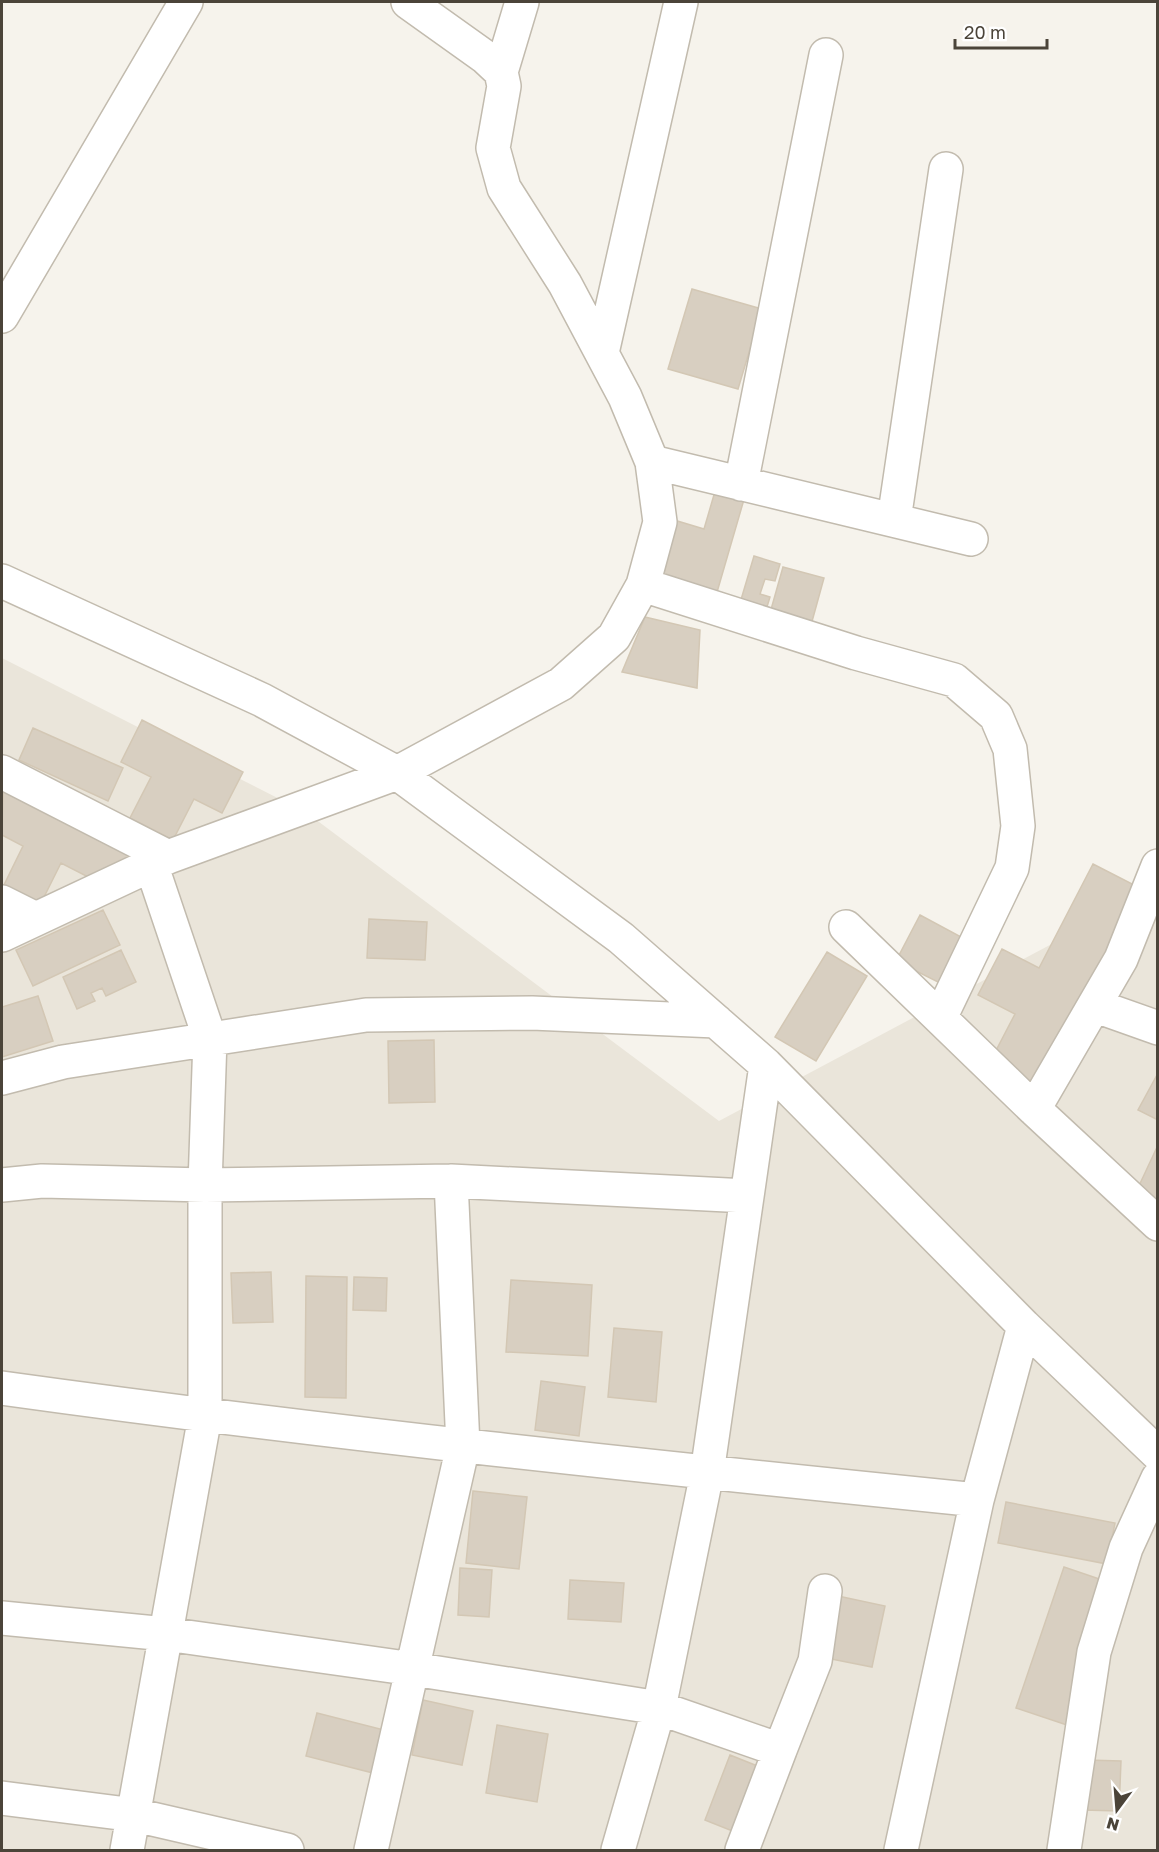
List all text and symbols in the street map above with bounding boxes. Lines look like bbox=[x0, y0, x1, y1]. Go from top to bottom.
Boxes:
scale bar bbox=[955, 12, 1046, 50]
text: 20 m bbox=[964, 21, 1006, 43]
north arrow bbox=[1087, 1780, 1147, 1840]
text: N bbox=[1104, 1813, 1121, 1836]

